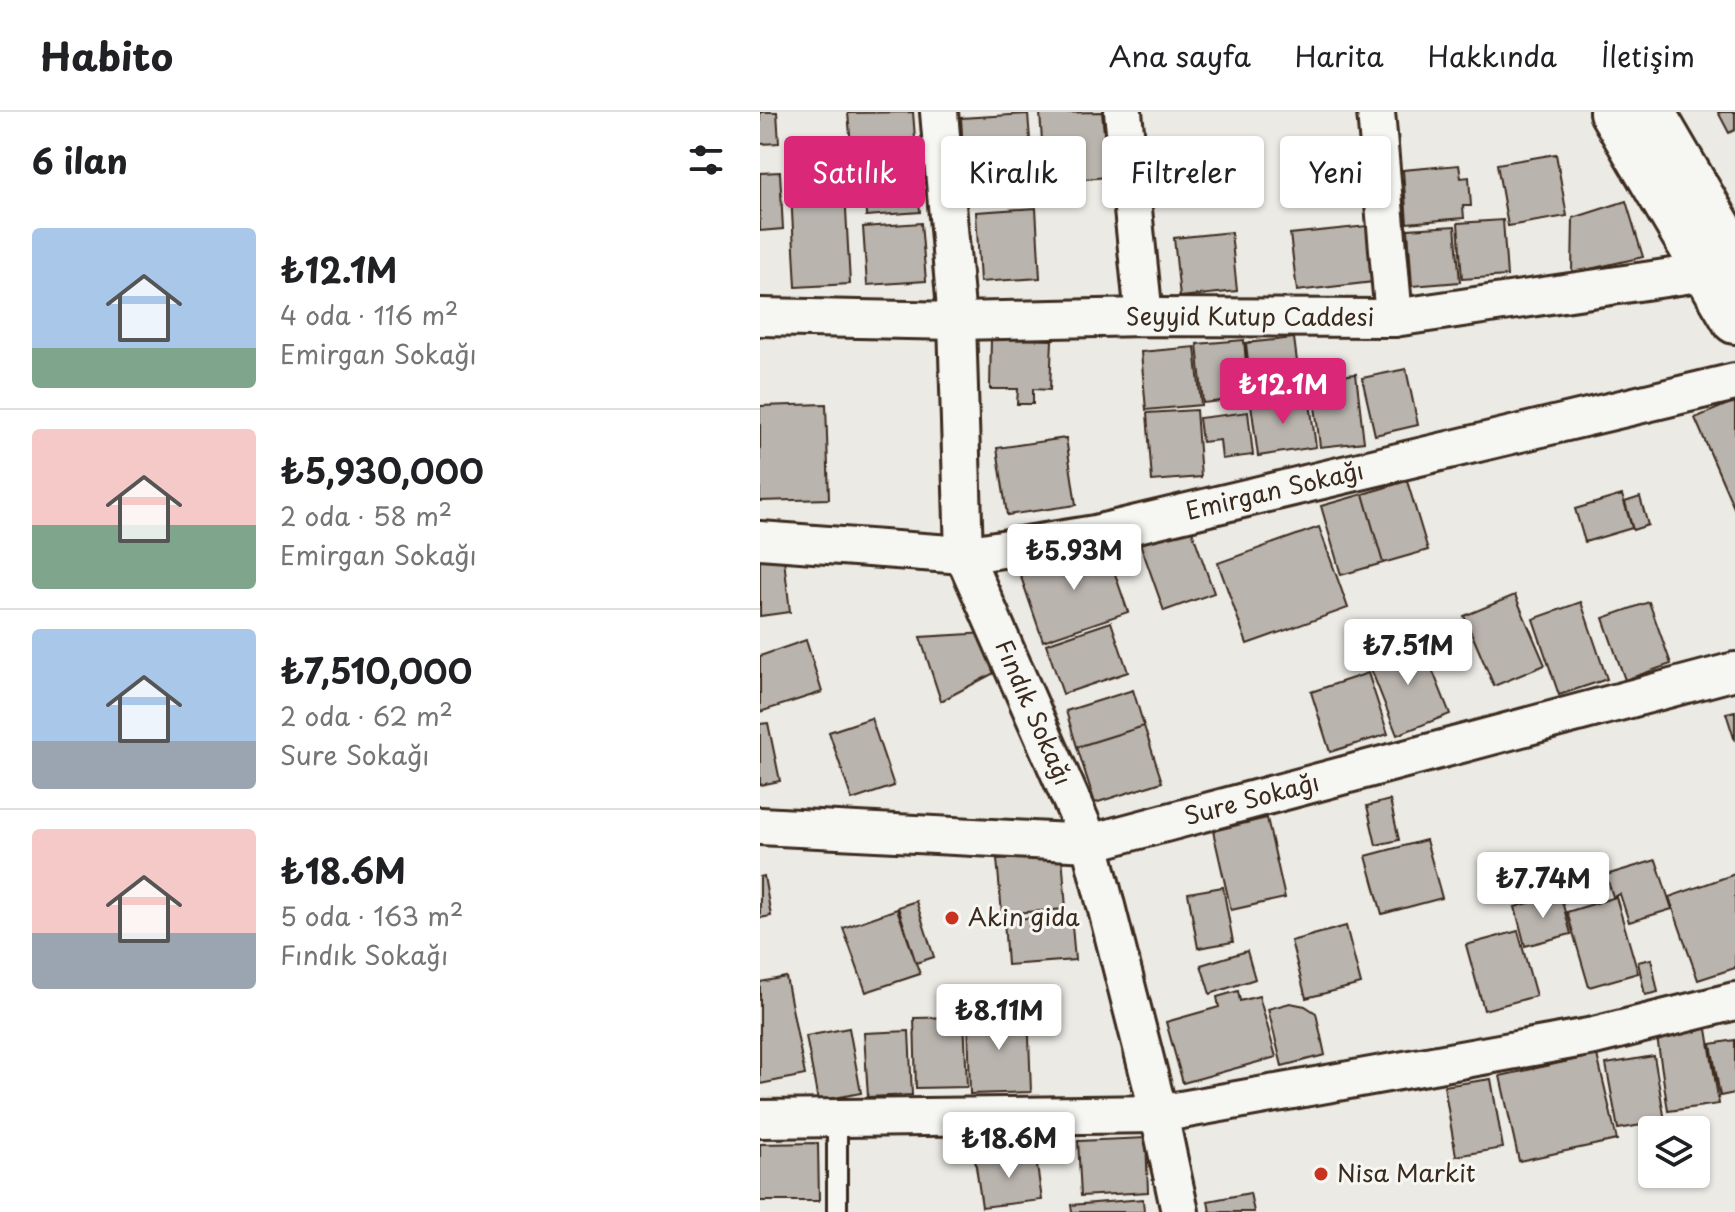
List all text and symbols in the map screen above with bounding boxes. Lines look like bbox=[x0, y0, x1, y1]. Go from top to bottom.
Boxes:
text: Habito bbox=[40, 27, 173, 84]
text: Ana sayfa bbox=[1109, 34, 1251, 77]
text: Harita bbox=[1295, 34, 1384, 77]
text: Hakkında bbox=[1428, 34, 1557, 77]
text: İletişim bbox=[1601, 34, 1695, 77]
text: 6 ilan bbox=[32, 134, 128, 186]
chip: Satılık bbox=[784, 136, 925, 208]
chip: Kiralık bbox=[941, 136, 1086, 208]
chip: Filtreler bbox=[1102, 136, 1264, 208]
chip: Yeni bbox=[1280, 136, 1391, 208]
icon: filters bbox=[684, 138, 728, 182]
text: ₺12.1M bbox=[280, 243, 397, 295]
icon: home bbox=[96, 260, 192, 356]
text: 4 oda · 116 m² bbox=[280, 295, 459, 334]
street label: Seyyid Kutup Caddesi bbox=[1125, 297, 1374, 334]
text: Emirgan Sokağı bbox=[280, 334, 477, 373]
pin: ₺12.1M bbox=[1218, 358, 1348, 426]
text: ₺12.1M bbox=[1238, 364, 1328, 403]
text: ₺5,930,000 bbox=[280, 444, 484, 496]
street label: Emirgan Sokağı bbox=[1182, 451, 1367, 528]
icon: home bbox=[96, 461, 192, 557]
text: 2 oda · 58 m² bbox=[280, 496, 452, 535]
pin: ₺5.93M bbox=[1009, 524, 1139, 592]
text: ₺5.93M bbox=[1025, 530, 1123, 569]
text: Emirgan Sokağı bbox=[280, 535, 477, 574]
pin: ₺7.51M bbox=[1343, 619, 1473, 687]
text: ₺7.51M bbox=[1362, 625, 1454, 664]
street label: Fındık Sokağı bbox=[987, 633, 1083, 790]
text: ₺7,510,000 bbox=[280, 644, 472, 696]
icon: home bbox=[96, 661, 192, 757]
text: 2 oda · 62 m² bbox=[280, 696, 453, 735]
text: Sure Sokağı bbox=[280, 735, 429, 774]
street label: Sure Sokağı bbox=[1180, 763, 1323, 833]
text: ₺18.6M bbox=[280, 844, 406, 896]
pin: ₺7.74M bbox=[1478, 852, 1608, 920]
text: ₺7.74M bbox=[1495, 858, 1591, 897]
icon: home bbox=[96, 861, 192, 957]
text: 5 oda · 163 m² bbox=[280, 896, 463, 935]
place label: Akin gida bbox=[968, 898, 1080, 934]
marker: Akin gida bbox=[943, 909, 961, 927]
text: Fındık Sokağı bbox=[280, 935, 449, 974]
pin: ₺8.11M bbox=[934, 984, 1064, 1052]
text: ₺8.11M bbox=[954, 990, 1044, 1029]
pin: ₺18.6M bbox=[944, 1112, 1074, 1180]
map controls bbox=[1638, 1116, 1710, 1188]
button: layers bbox=[1638, 1116, 1710, 1188]
text: ₺18.6M bbox=[961, 1118, 1057, 1157]
place label: Nisa Markit bbox=[1337, 1154, 1476, 1190]
marker: Nisa Markit bbox=[1312, 1165, 1330, 1183]

